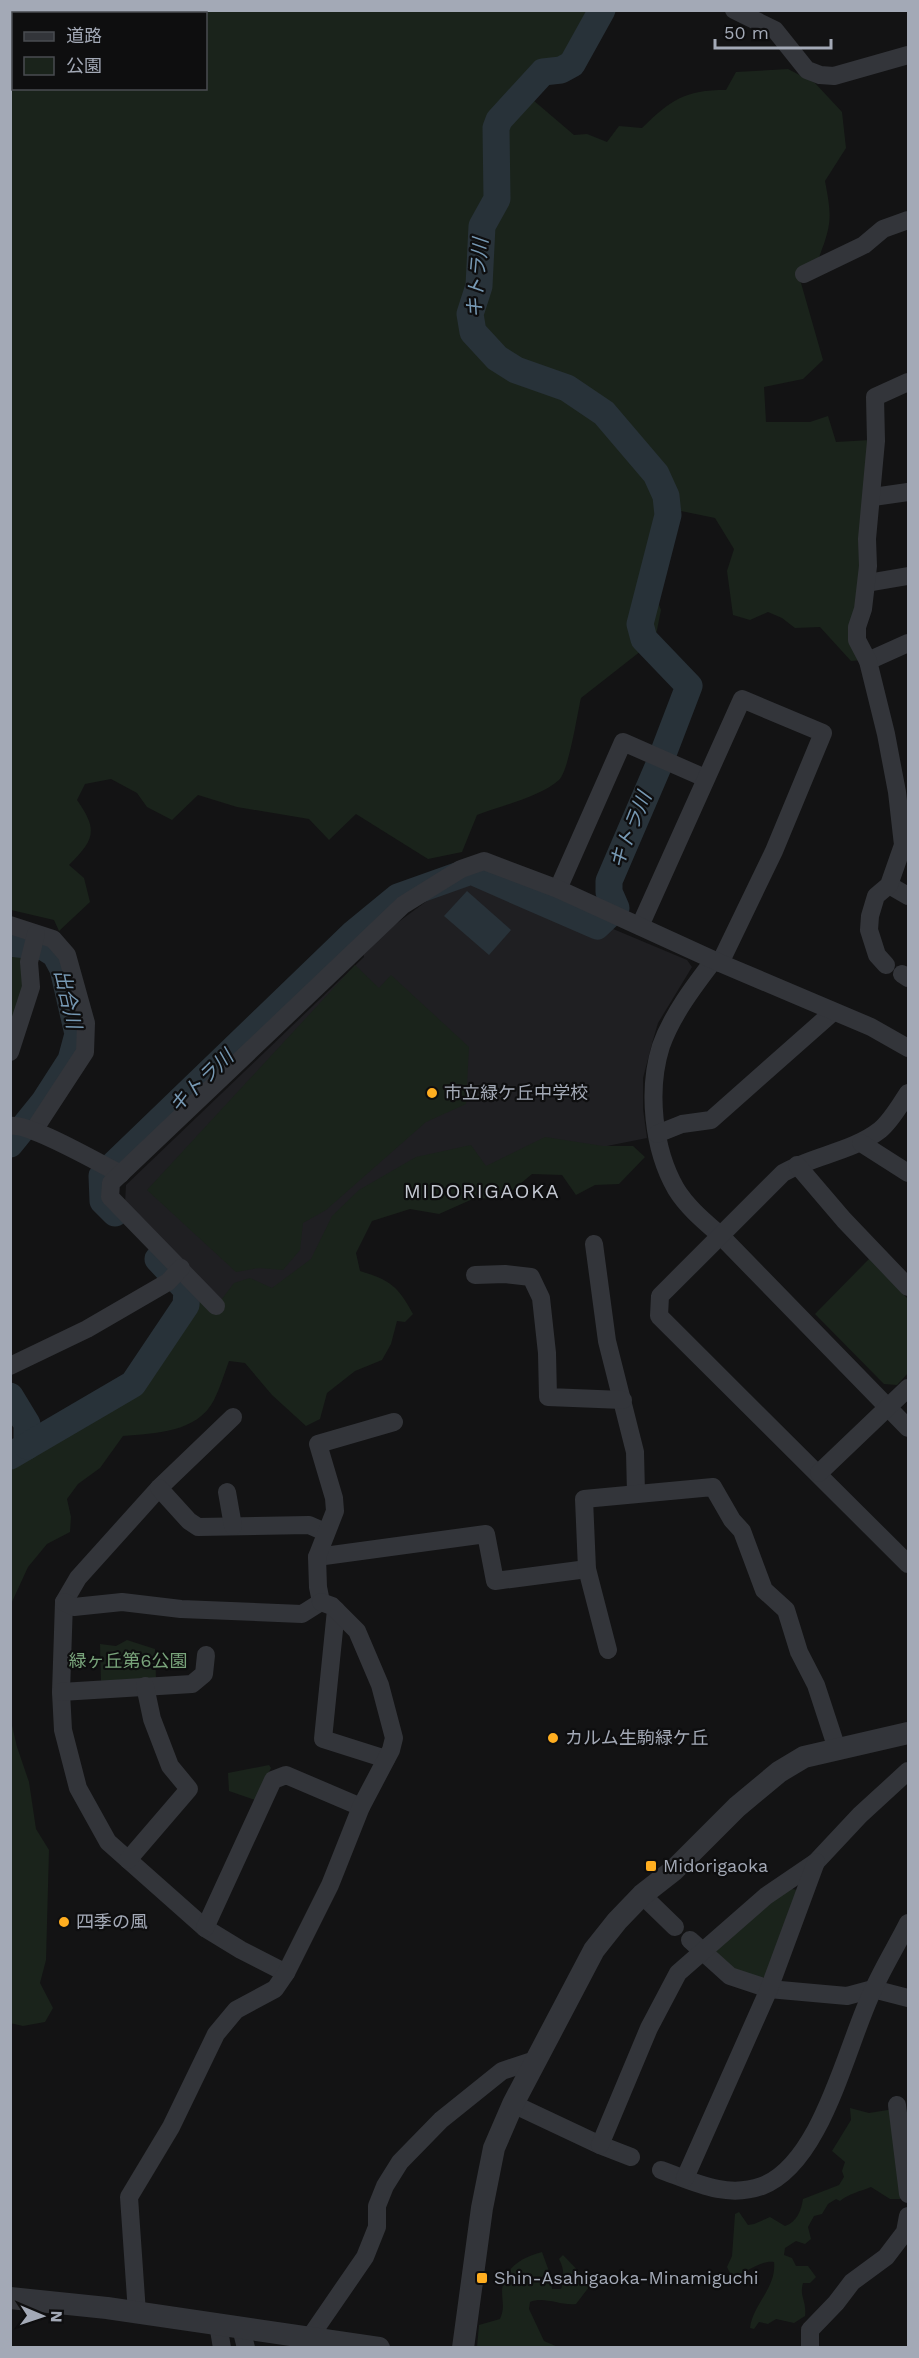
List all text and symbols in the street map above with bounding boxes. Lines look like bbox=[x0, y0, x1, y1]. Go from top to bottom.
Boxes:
legend bbox=[12, 12, 207, 90]
scale bar bbox=[715, 12, 830, 50]
text: 50 m bbox=[724, 22, 769, 43]
text: 道路 bbox=[66, 25, 102, 46]
text: 公園 bbox=[66, 55, 102, 76]
water label: キトラ川 bbox=[462, 235, 493, 319]
water label: キトラ川 bbox=[604, 787, 657, 872]
water label: 出合川 bbox=[50, 967, 87, 1033]
water label: キトラ川 bbox=[164, 1043, 240, 1117]
place label: 市立緑ケ丘中学校 bbox=[444, 1082, 588, 1103]
marker: 市立緑ケ丘中学校 bbox=[425, 1086, 439, 1100]
district label: MIDORIGAOKA bbox=[404, 1179, 560, 1203]
park label: 緑ヶ丘第6公園 bbox=[69, 1650, 187, 1671]
place label: カルム生駒緑ケ丘 bbox=[565, 1727, 709, 1748]
marker: カルム生駒緑ケ丘 bbox=[546, 1731, 560, 1745]
place label: Midorigaoka bbox=[663, 1855, 768, 1876]
marker: Midorigaoka bbox=[644, 1859, 658, 1873]
place label: 四季の風 bbox=[76, 1911, 148, 1932]
marker: 四季の風 bbox=[57, 1915, 71, 1929]
place label: Shin-Asahigaoka-Minamiguchi bbox=[494, 2267, 759, 2288]
marker: Shin-Asahigaoka-Minamiguchi bbox=[475, 2271, 489, 2285]
north arrow bbox=[12, 2286, 72, 2346]
text: N bbox=[47, 2310, 66, 2323]

